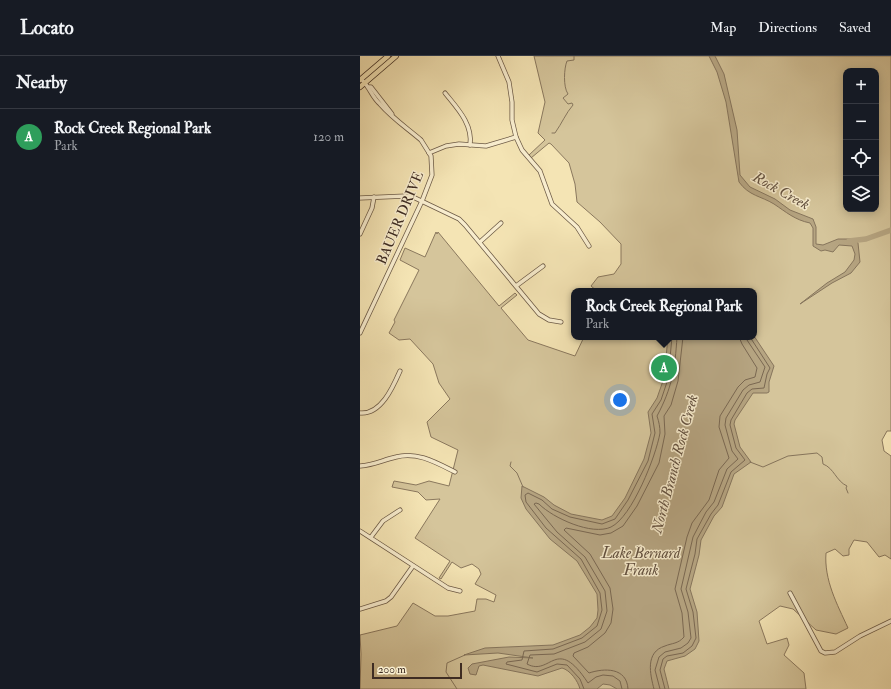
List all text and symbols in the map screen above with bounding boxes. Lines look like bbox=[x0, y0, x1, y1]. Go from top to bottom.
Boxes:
text: Locato bbox=[20, 16, 74, 40]
text: Map bbox=[710, 19, 736, 36]
text: Directions bbox=[758, 19, 817, 36]
text: Saved bbox=[839, 19, 871, 36]
map controls bbox=[843, 68, 879, 212]
button: + bbox=[843, 68, 879, 104]
text: Nearby bbox=[16, 72, 67, 93]
button: − bbox=[843, 104, 879, 140]
text: Rock Creek Regional Park bbox=[54, 119, 211, 138]
text: A bbox=[25, 129, 33, 145]
text: 120 m bbox=[313, 129, 344, 145]
text: Park bbox=[54, 138, 78, 154]
button: locate bbox=[843, 140, 879, 176]
water label: Rock Creek bbox=[749, 167, 813, 214]
street label: BAUER DRIVE bbox=[373, 169, 427, 267]
button: layers bbox=[843, 176, 879, 212]
popup bbox=[571, 288, 757, 340]
text: Rock Creek Regional Park bbox=[585, 297, 743, 316]
text: Park bbox=[585, 316, 609, 332]
pin: A bbox=[651, 353, 677, 383]
your location bbox=[610, 390, 630, 410]
water label: North Branch Rock Creek bbox=[647, 393, 703, 536]
water label: Lake Bernard Frank bbox=[601, 544, 682, 580]
scale bar bbox=[372, 661, 462, 680]
text: 200 m bbox=[378, 663, 406, 676]

